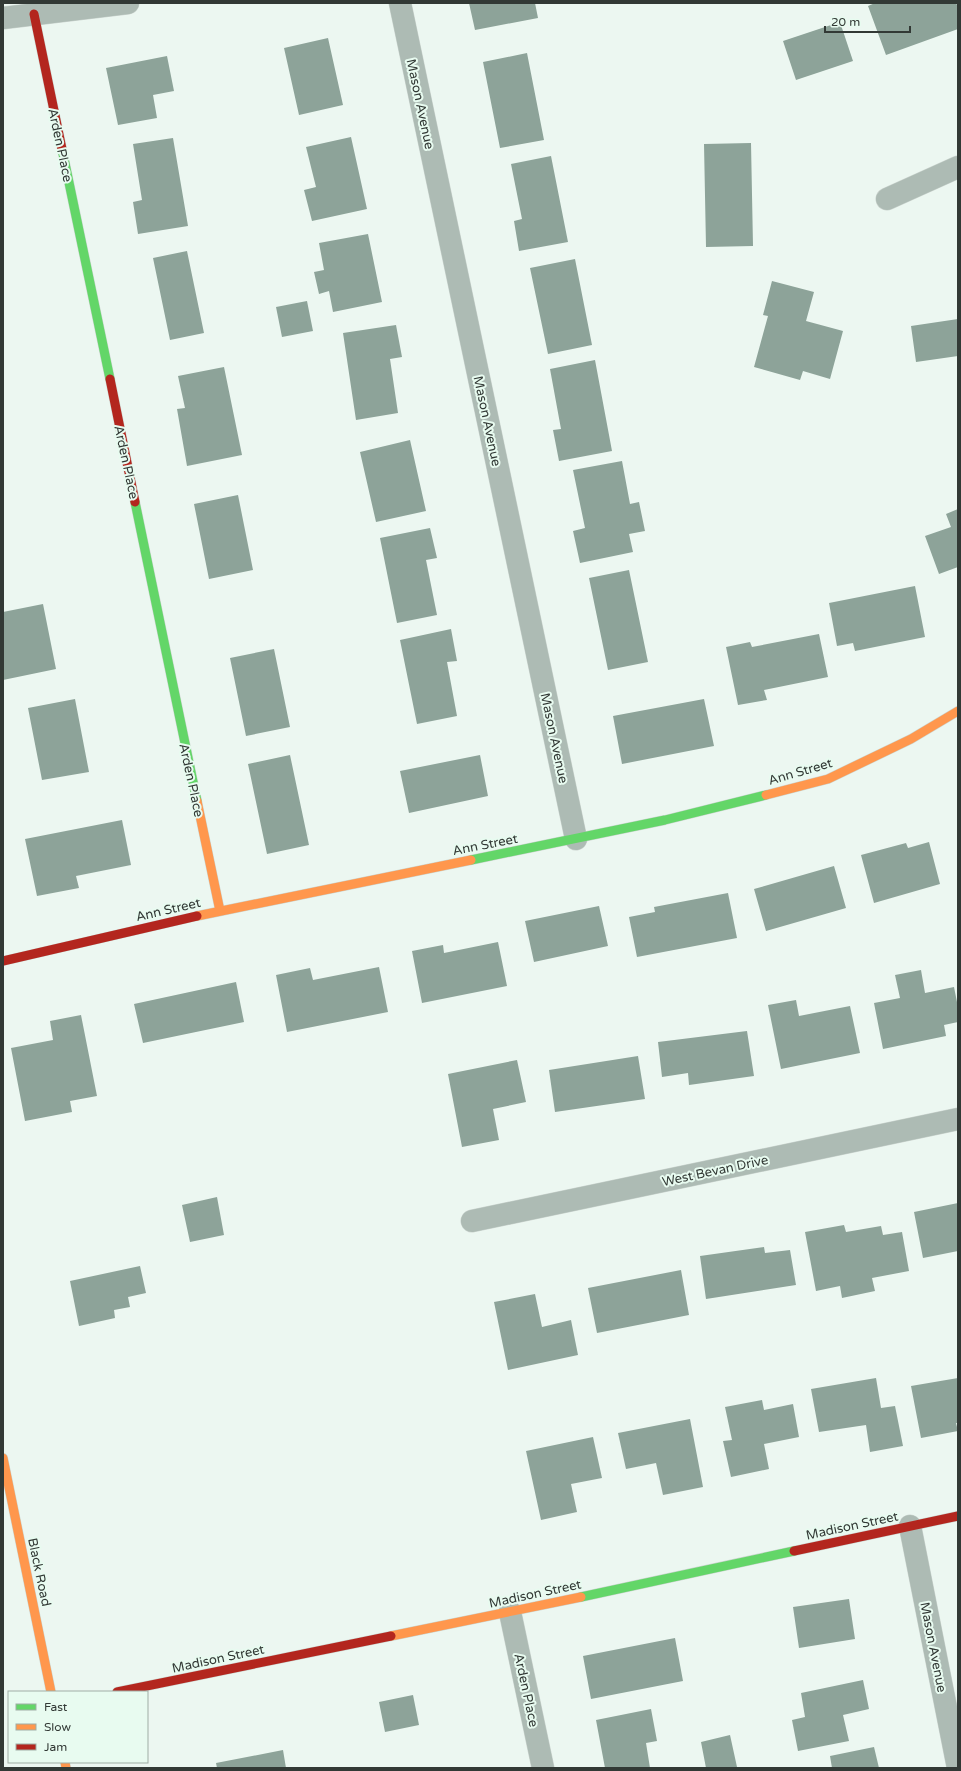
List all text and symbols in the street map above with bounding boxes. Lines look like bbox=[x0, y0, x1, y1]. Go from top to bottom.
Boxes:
scale bar bbox=[825, 8, 910, 34]
text: 20 m bbox=[831, 15, 860, 29]
street label: Mason Avenue bbox=[403, 58, 437, 151]
street label: Arden Place bbox=[44, 107, 76, 183]
street label: Mason Avenue bbox=[470, 375, 504, 468]
street label: Arden Place bbox=[110, 424, 142, 500]
street label: Mason Avenue bbox=[537, 692, 571, 785]
street label: Arden Place bbox=[175, 742, 207, 818]
street label: Ann Street bbox=[766, 755, 834, 789]
street label: Ann Street bbox=[451, 831, 519, 859]
street label: Ann Street bbox=[134, 895, 202, 925]
street label: West Bevan Drive bbox=[661, 1152, 770, 1190]
street label: Madison Street bbox=[805, 1508, 900, 1544]
street label: Black Road bbox=[24, 1537, 54, 1608]
street label: Madison Street bbox=[488, 1576, 583, 1612]
street label: Mason Avenue bbox=[916, 1601, 950, 1694]
street label: Madison Street bbox=[171, 1641, 266, 1677]
street label: Arden Place bbox=[510, 1652, 542, 1728]
legend bbox=[8, 1691, 148, 1763]
text: Fast bbox=[44, 1700, 68, 1714]
text: Slow bbox=[44, 1720, 71, 1734]
text: Jam bbox=[44, 1740, 67, 1754]

